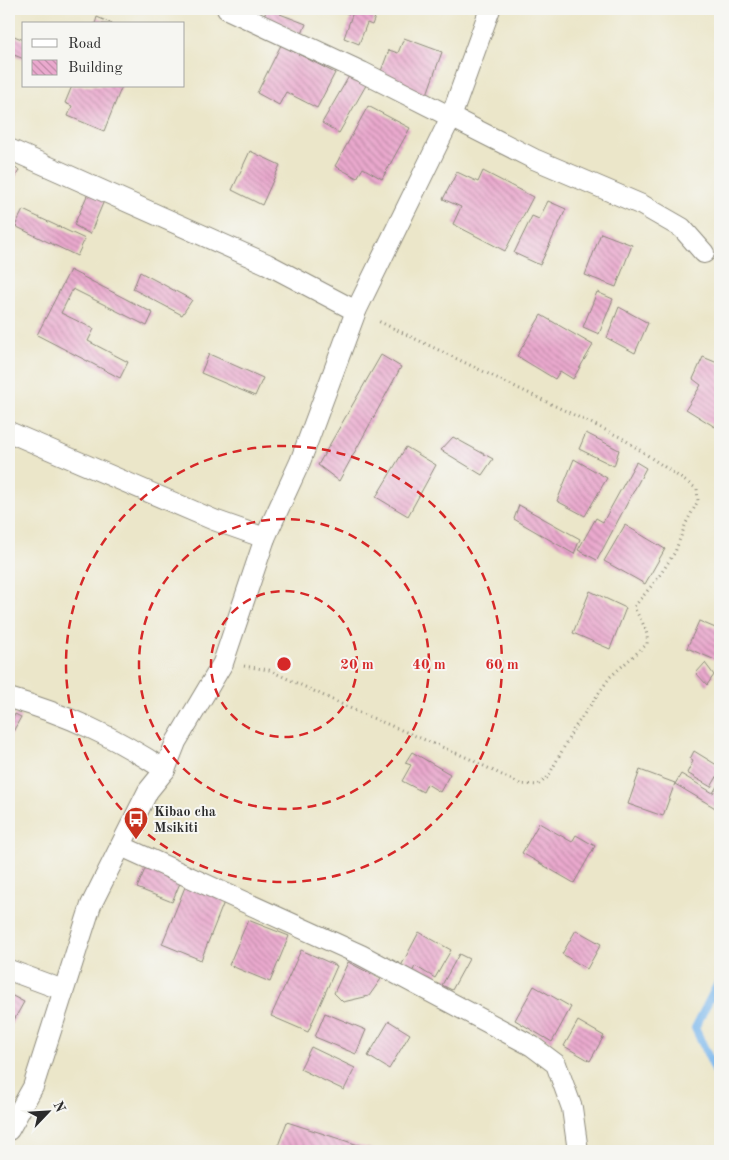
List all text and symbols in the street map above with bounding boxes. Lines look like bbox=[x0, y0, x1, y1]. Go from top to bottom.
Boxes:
legend bbox=[22, 22, 185, 88]
text: Road bbox=[68, 37, 102, 52]
text: Building bbox=[68, 61, 123, 76]
centre of rings bbox=[275, 655, 293, 673]
text: 20 m bbox=[340, 658, 374, 673]
text: 40 m bbox=[412, 658, 446, 673]
text: 60 m bbox=[485, 658, 519, 673]
place label: Kibao cha Msikiti bbox=[154, 805, 216, 835]
bus stop icon: Kibao cha Msikiti bbox=[123, 806, 149, 840]
north arrow bbox=[22, 1088, 72, 1138]
text: N bbox=[50, 1099, 68, 1115]

